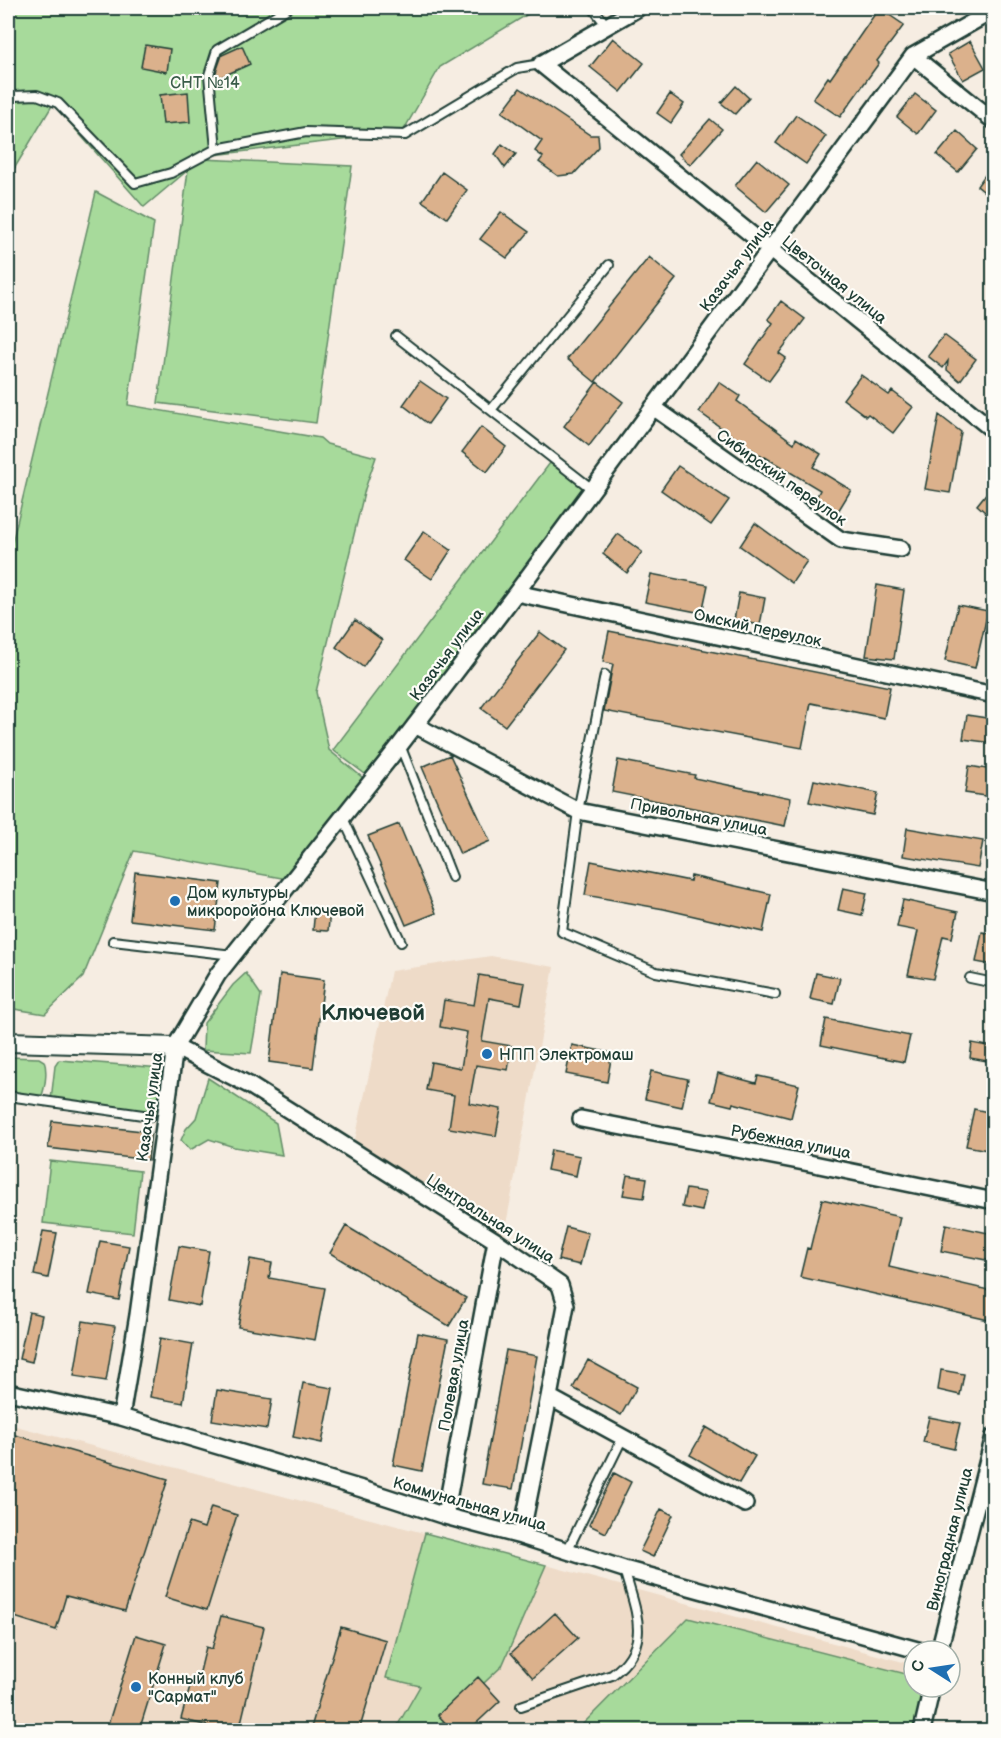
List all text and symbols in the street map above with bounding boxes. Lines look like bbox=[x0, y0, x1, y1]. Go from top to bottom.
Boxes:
park label: СНТ №14 bbox=[170, 74, 240, 93]
street label: Казачья улица bbox=[696, 216, 778, 316]
street label: Цветочная улица bbox=[778, 232, 891, 329]
street label: Сибирский переулок bbox=[712, 426, 850, 531]
street label: Казачья улица bbox=[406, 605, 488, 705]
street label: Омский переулок bbox=[692, 606, 824, 651]
street label: Привольная улица bbox=[628, 795, 770, 840]
place label: Дом культуры микроройона Ключевой bbox=[187, 884, 364, 921]
marker: Дом культуры микроройона Ключевой bbox=[168, 894, 182, 908]
district label: Ключевой bbox=[321, 1000, 425, 1027]
place label: НПП Электромаш bbox=[499, 1046, 634, 1065]
marker: НПП Электромаш bbox=[480, 1047, 494, 1061]
street label: Казачья улица bbox=[133, 1051, 168, 1163]
street label: Рубежная улица bbox=[729, 1121, 853, 1164]
street label: Центральная улица bbox=[422, 1171, 558, 1268]
street label: Полевая улица bbox=[435, 1317, 474, 1433]
street label: Виноградная улица bbox=[923, 1465, 978, 1613]
street label: Коммунальная улица bbox=[391, 1473, 549, 1536]
north arrow bbox=[902, 1639, 962, 1699]
text: С bbox=[908, 1659, 929, 1674]
place label: Конный клуб "Сармат" bbox=[148, 1670, 244, 1707]
marker: Конный клуб "Сармат" bbox=[129, 1680, 143, 1694]

